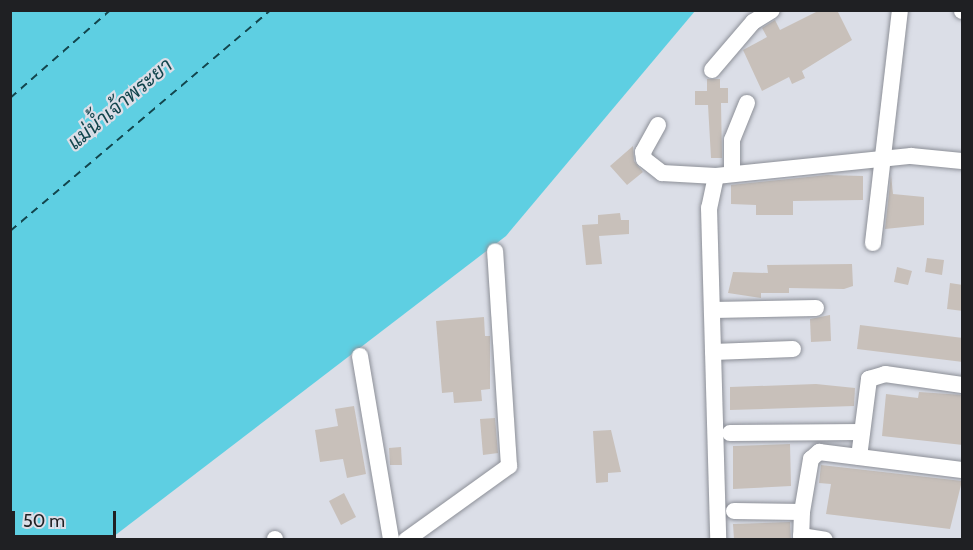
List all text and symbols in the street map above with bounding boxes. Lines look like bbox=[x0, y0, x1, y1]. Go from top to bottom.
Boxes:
water label: แม่น้ำเจ้าพระยา bbox=[63, 53, 177, 155]
scale bar bbox=[15, 499, 118, 537]
text: 50 m bbox=[23, 510, 65, 532]

